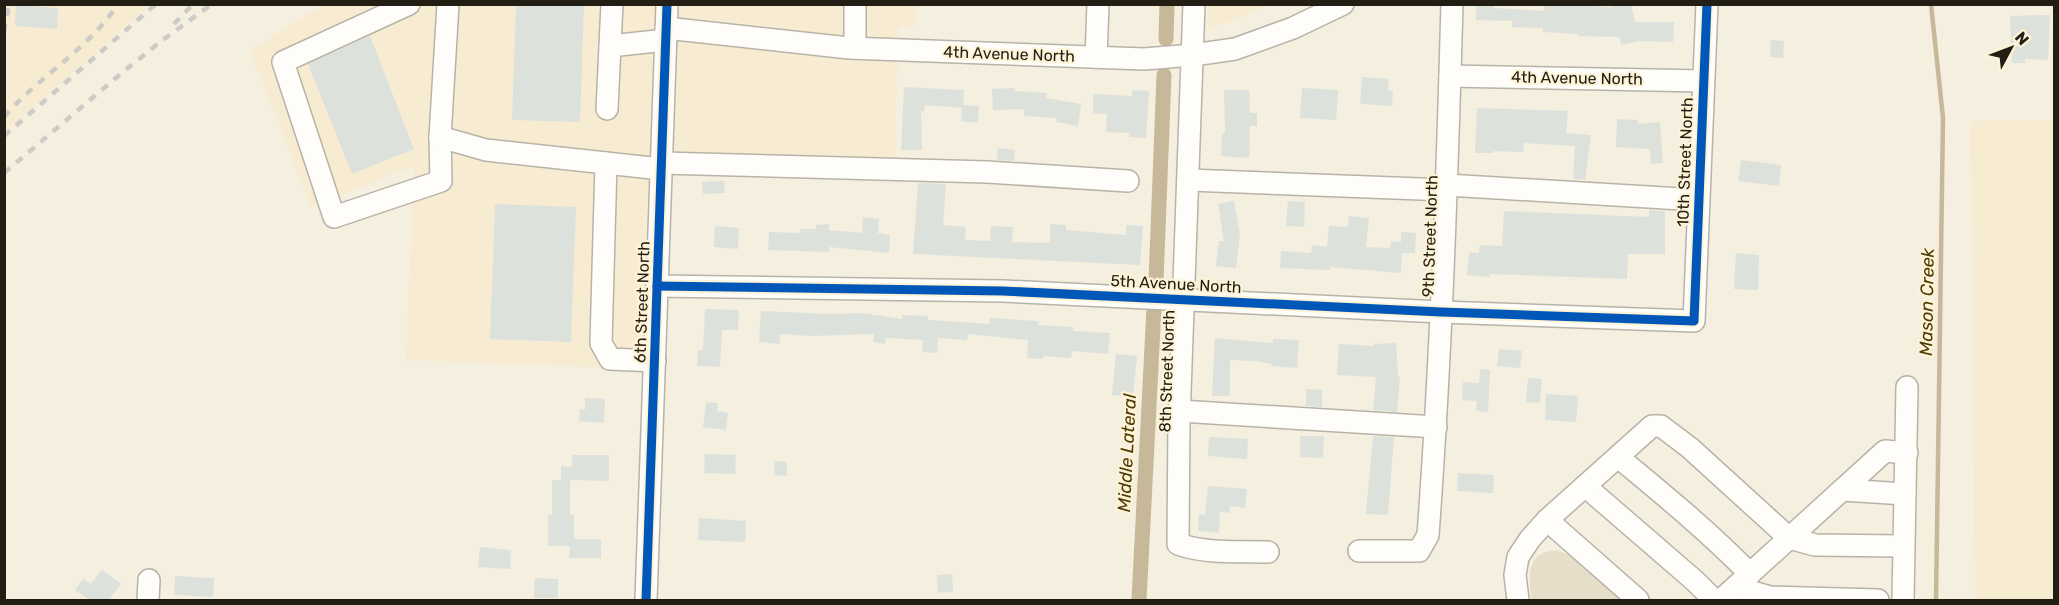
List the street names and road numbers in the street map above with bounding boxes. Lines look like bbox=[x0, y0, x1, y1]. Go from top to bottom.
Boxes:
street label: 4th Avenue North bbox=[943, 42, 1075, 66]
street label: 4th Avenue North bbox=[1511, 67, 1643, 89]
street label: 10th Street North bbox=[1673, 97, 1697, 227]
street label: 9th Street North bbox=[1418, 175, 1442, 297]
street label: 6th Street North bbox=[630, 241, 654, 363]
street label: 5th Avenue North bbox=[1110, 271, 1242, 297]
street label: 8th Street North bbox=[1155, 309, 1179, 433]

